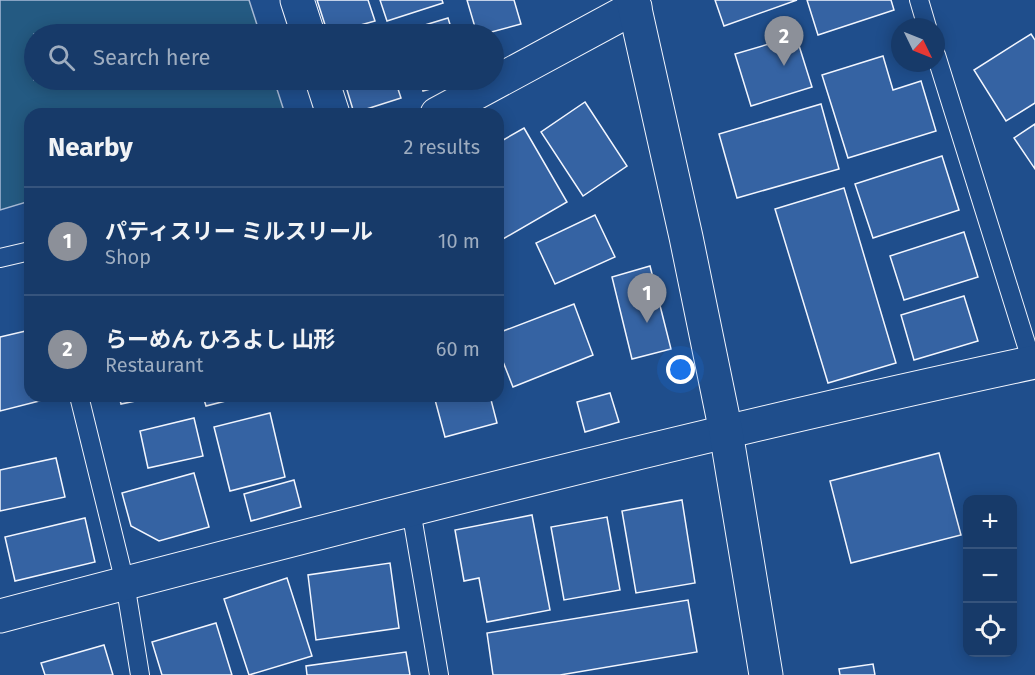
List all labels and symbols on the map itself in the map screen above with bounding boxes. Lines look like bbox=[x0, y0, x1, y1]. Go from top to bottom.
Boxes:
pin: 2 bbox=[764, 16, 804, 66]
north arrow bbox=[891, 18, 945, 72]
pin: 1 bbox=[628, 274, 666, 323]
your location bbox=[666, 355, 695, 384]

